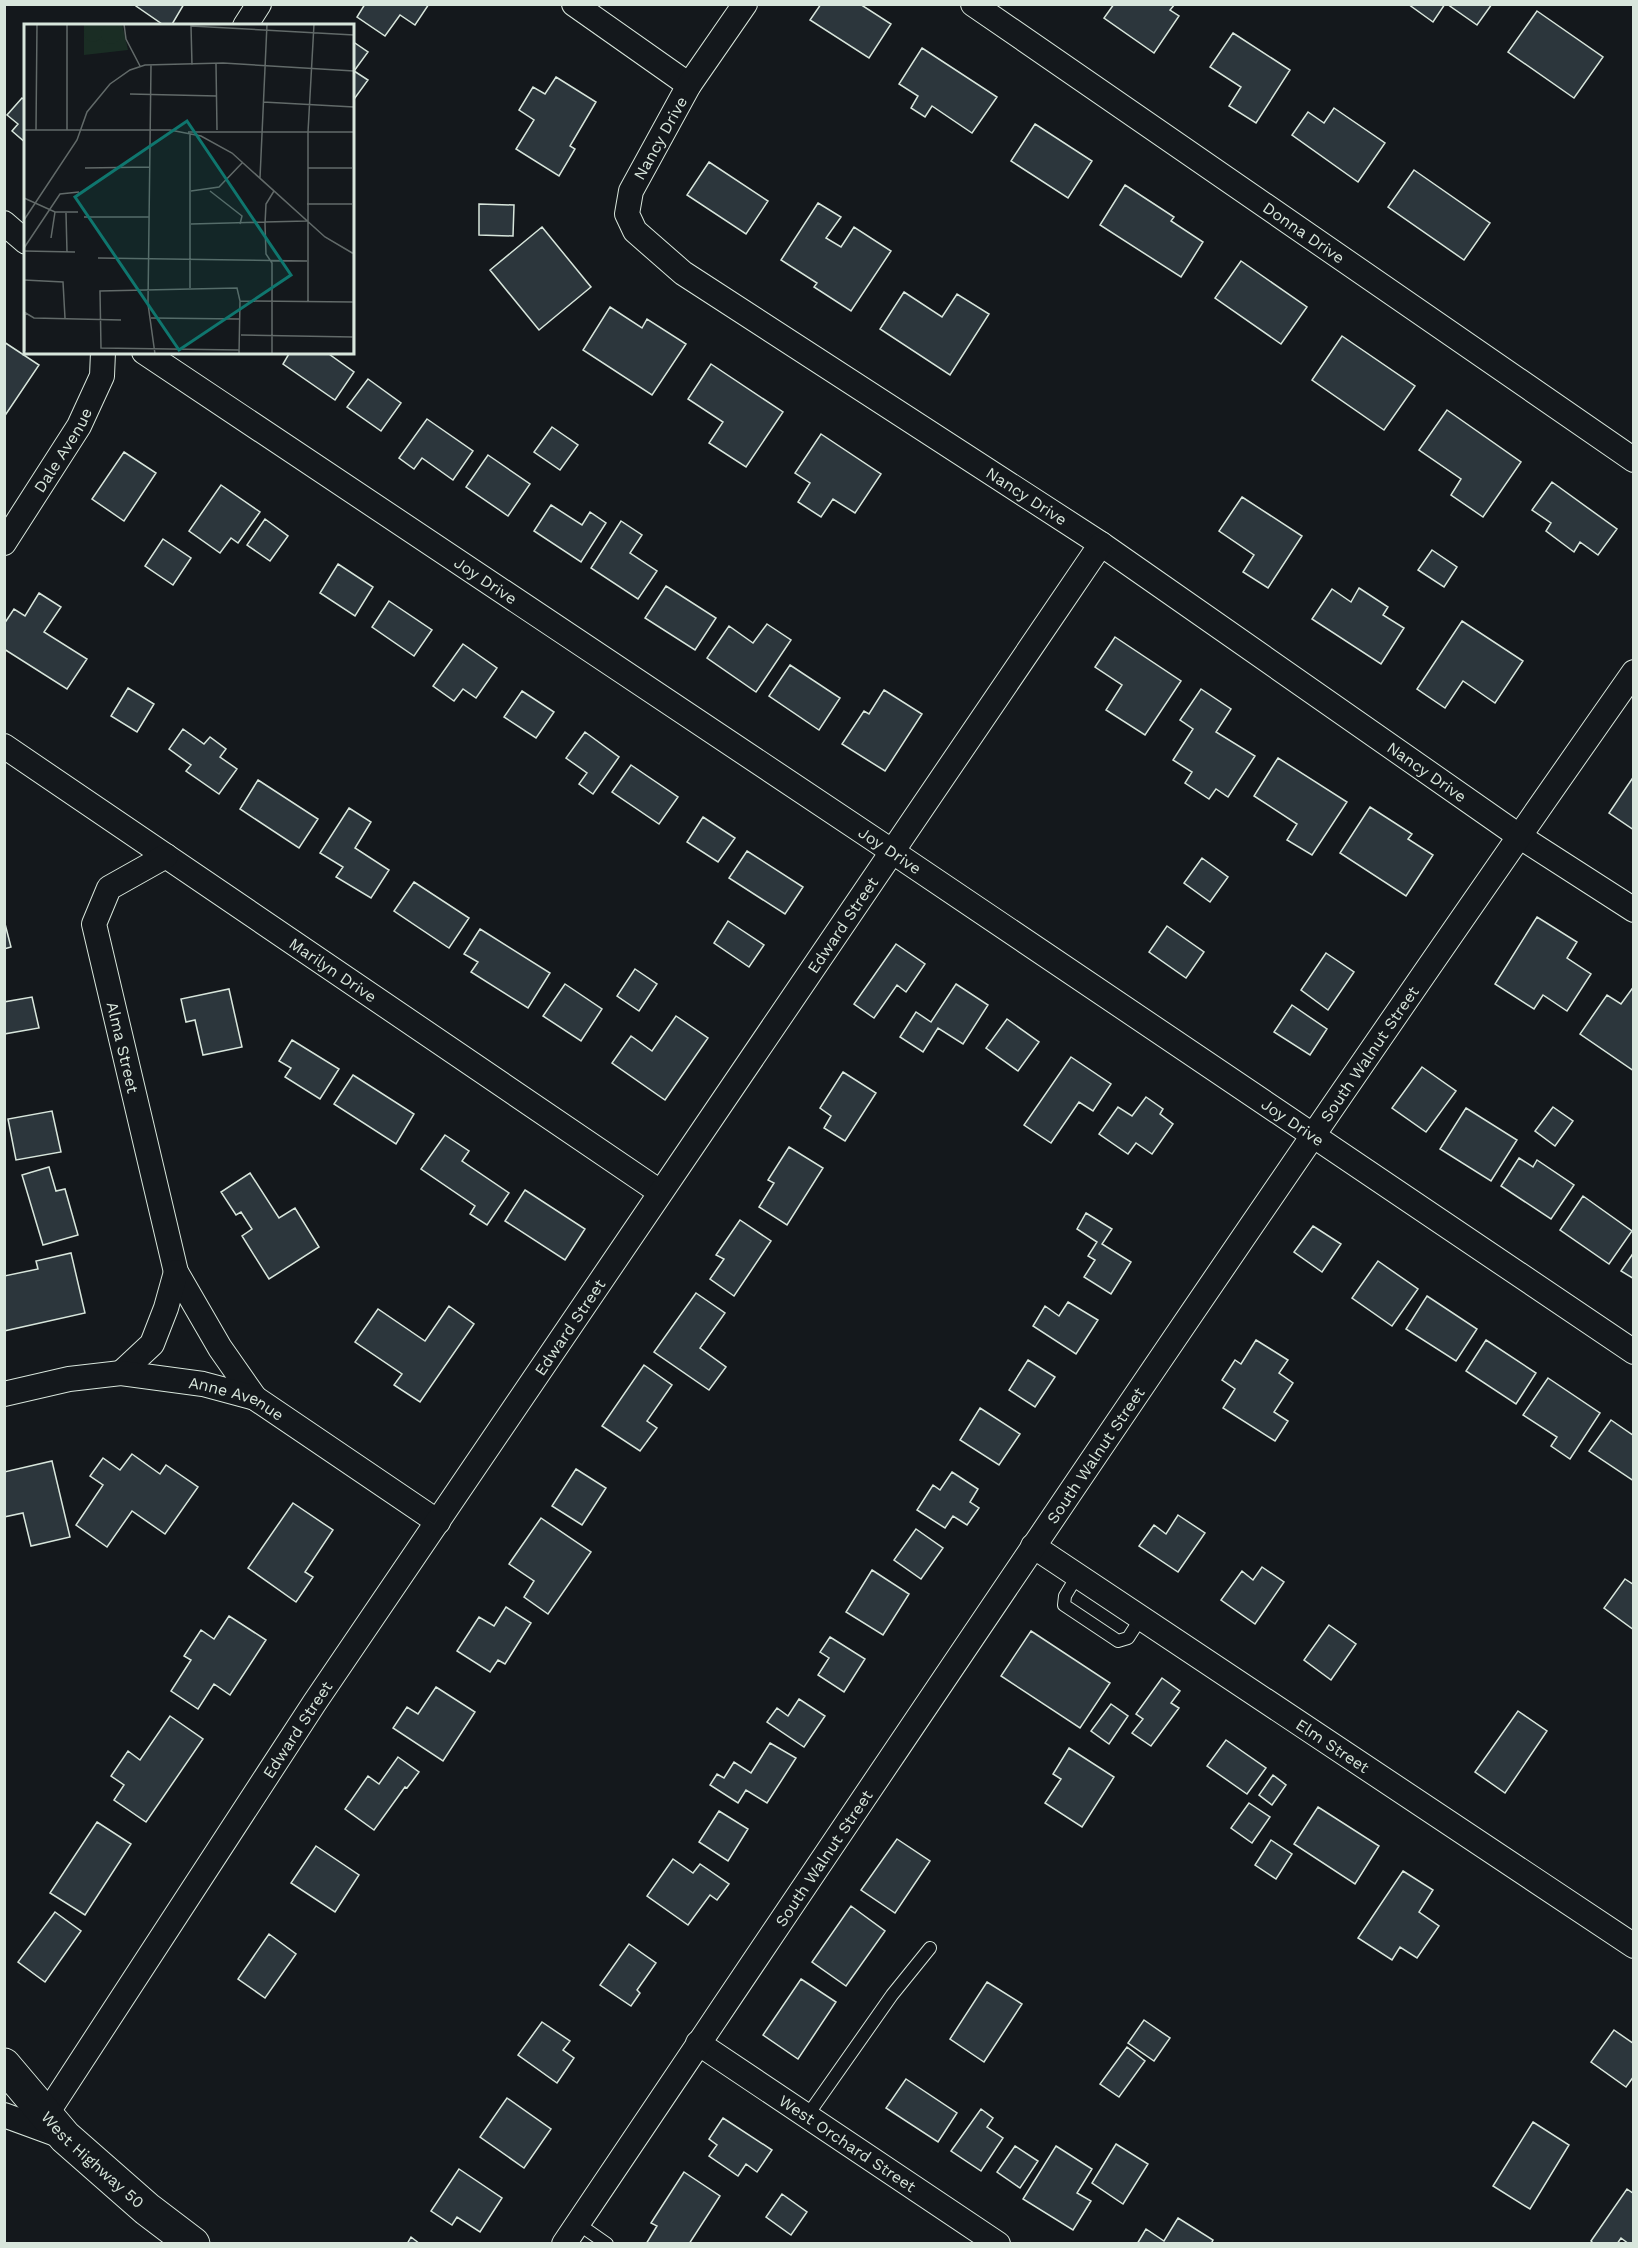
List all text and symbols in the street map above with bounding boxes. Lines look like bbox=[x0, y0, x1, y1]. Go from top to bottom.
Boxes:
inset map bbox=[24, 24, 354, 354]
street label: Nancy Drive bbox=[630, 93, 691, 183]
street label: Donna Drive bbox=[1259, 198, 1348, 267]
street label: Dale Avenue bbox=[30, 405, 96, 496]
street label: Nancy Drive bbox=[983, 463, 1071, 529]
street label: Joy Drive bbox=[451, 553, 521, 608]
street label: Nancy Drive bbox=[1383, 738, 1470, 806]
street label: Joy Drive bbox=[855, 823, 925, 878]
street label: Edward Street bbox=[803, 873, 882, 977]
street label: Marilyn Drive bbox=[286, 934, 380, 1007]
street label: South Walnut Street bbox=[1316, 982, 1423, 1126]
street label: Alma Street bbox=[103, 1000, 143, 1095]
street label: Joy Drive bbox=[1258, 1094, 1328, 1150]
street label: Edward Street bbox=[531, 1275, 609, 1379]
street label: Anne Avenue bbox=[187, 1373, 287, 1425]
street label: South Walnut Street bbox=[1043, 1384, 1149, 1527]
street label: Edward Street bbox=[259, 1677, 336, 1782]
street label: Elm Street bbox=[1292, 1715, 1373, 1777]
street label: South Walnut Street bbox=[771, 1786, 877, 1930]
street label: West Orchard Street bbox=[775, 2091, 920, 2196]
street label: West Highway 50 bbox=[37, 2107, 148, 2212]

